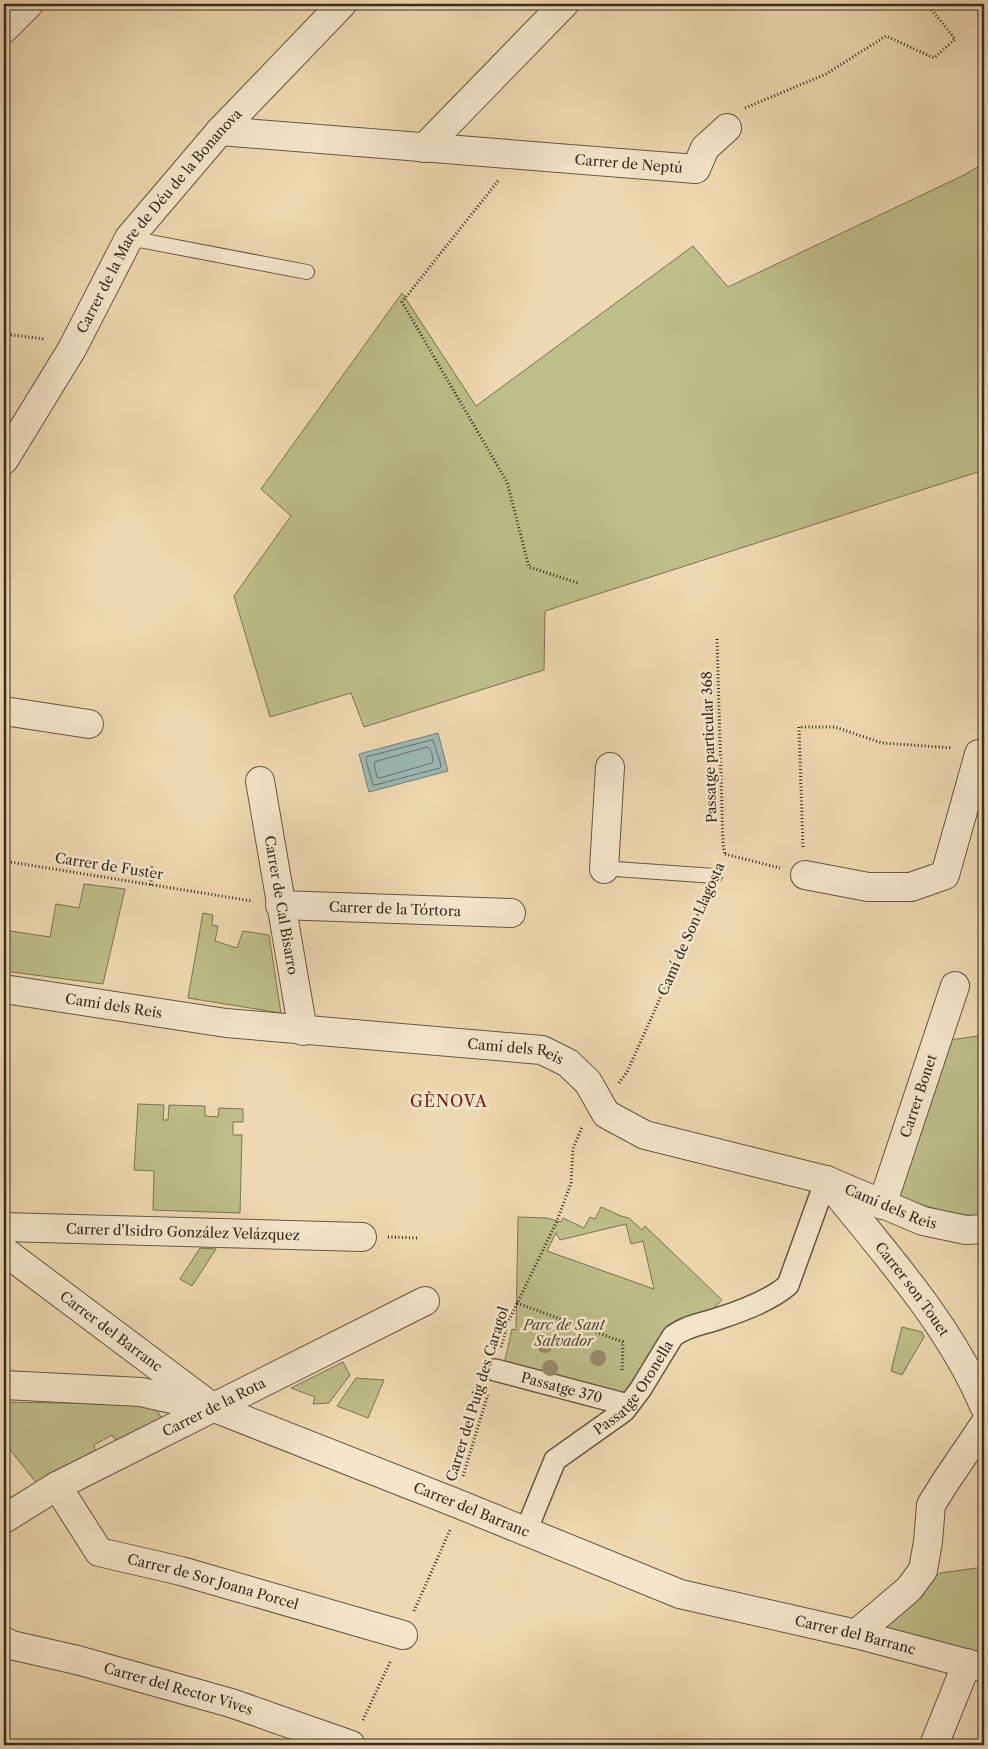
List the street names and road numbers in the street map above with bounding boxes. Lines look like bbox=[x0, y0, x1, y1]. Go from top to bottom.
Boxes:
street label: Carrer de la Mare de Déu de la Bonanova bbox=[73, 104, 246, 336]
street label: Carrer de Neptú bbox=[574, 150, 684, 177]
street label: Passatge particular 368 bbox=[697, 671, 721, 823]
street label: Carrer de Cal Bisarro bbox=[261, 834, 302, 976]
street label: Carrer de Fuster bbox=[54, 849, 165, 883]
street label: Camí de Son Llagosta bbox=[654, 859, 729, 998]
street label: Carrer de la Tórtora bbox=[329, 898, 462, 920]
street label: Camí dels Reis bbox=[64, 989, 164, 1022]
street label: Camí dels Reis bbox=[467, 1035, 567, 1068]
street label: Carrer Bonet bbox=[896, 1052, 941, 1140]
street label: Camí dels Reis bbox=[842, 1180, 938, 1233]
street label: Carrer d'Isidro González Velázquez bbox=[66, 1220, 300, 1244]
street label: Carrer son Touet bbox=[871, 1238, 953, 1340]
street label: Carrer del Barranc bbox=[56, 1287, 166, 1376]
street label: Carrer del Puig des Caragol bbox=[442, 1304, 512, 1484]
street label: Passatge Oronella bbox=[590, 1337, 677, 1439]
street label: Passatge 370 bbox=[519, 1368, 604, 1407]
street label: Carrer de la Rota bbox=[159, 1373, 269, 1441]
street label: Carrer del Barranc bbox=[411, 1478, 532, 1541]
street label: Carrer de Sor Joana Porcel bbox=[126, 1550, 301, 1613]
street label: Carrer del Barranc bbox=[793, 1611, 918, 1658]
street label: Carrer del Rector Vives bbox=[102, 1659, 255, 1719]

